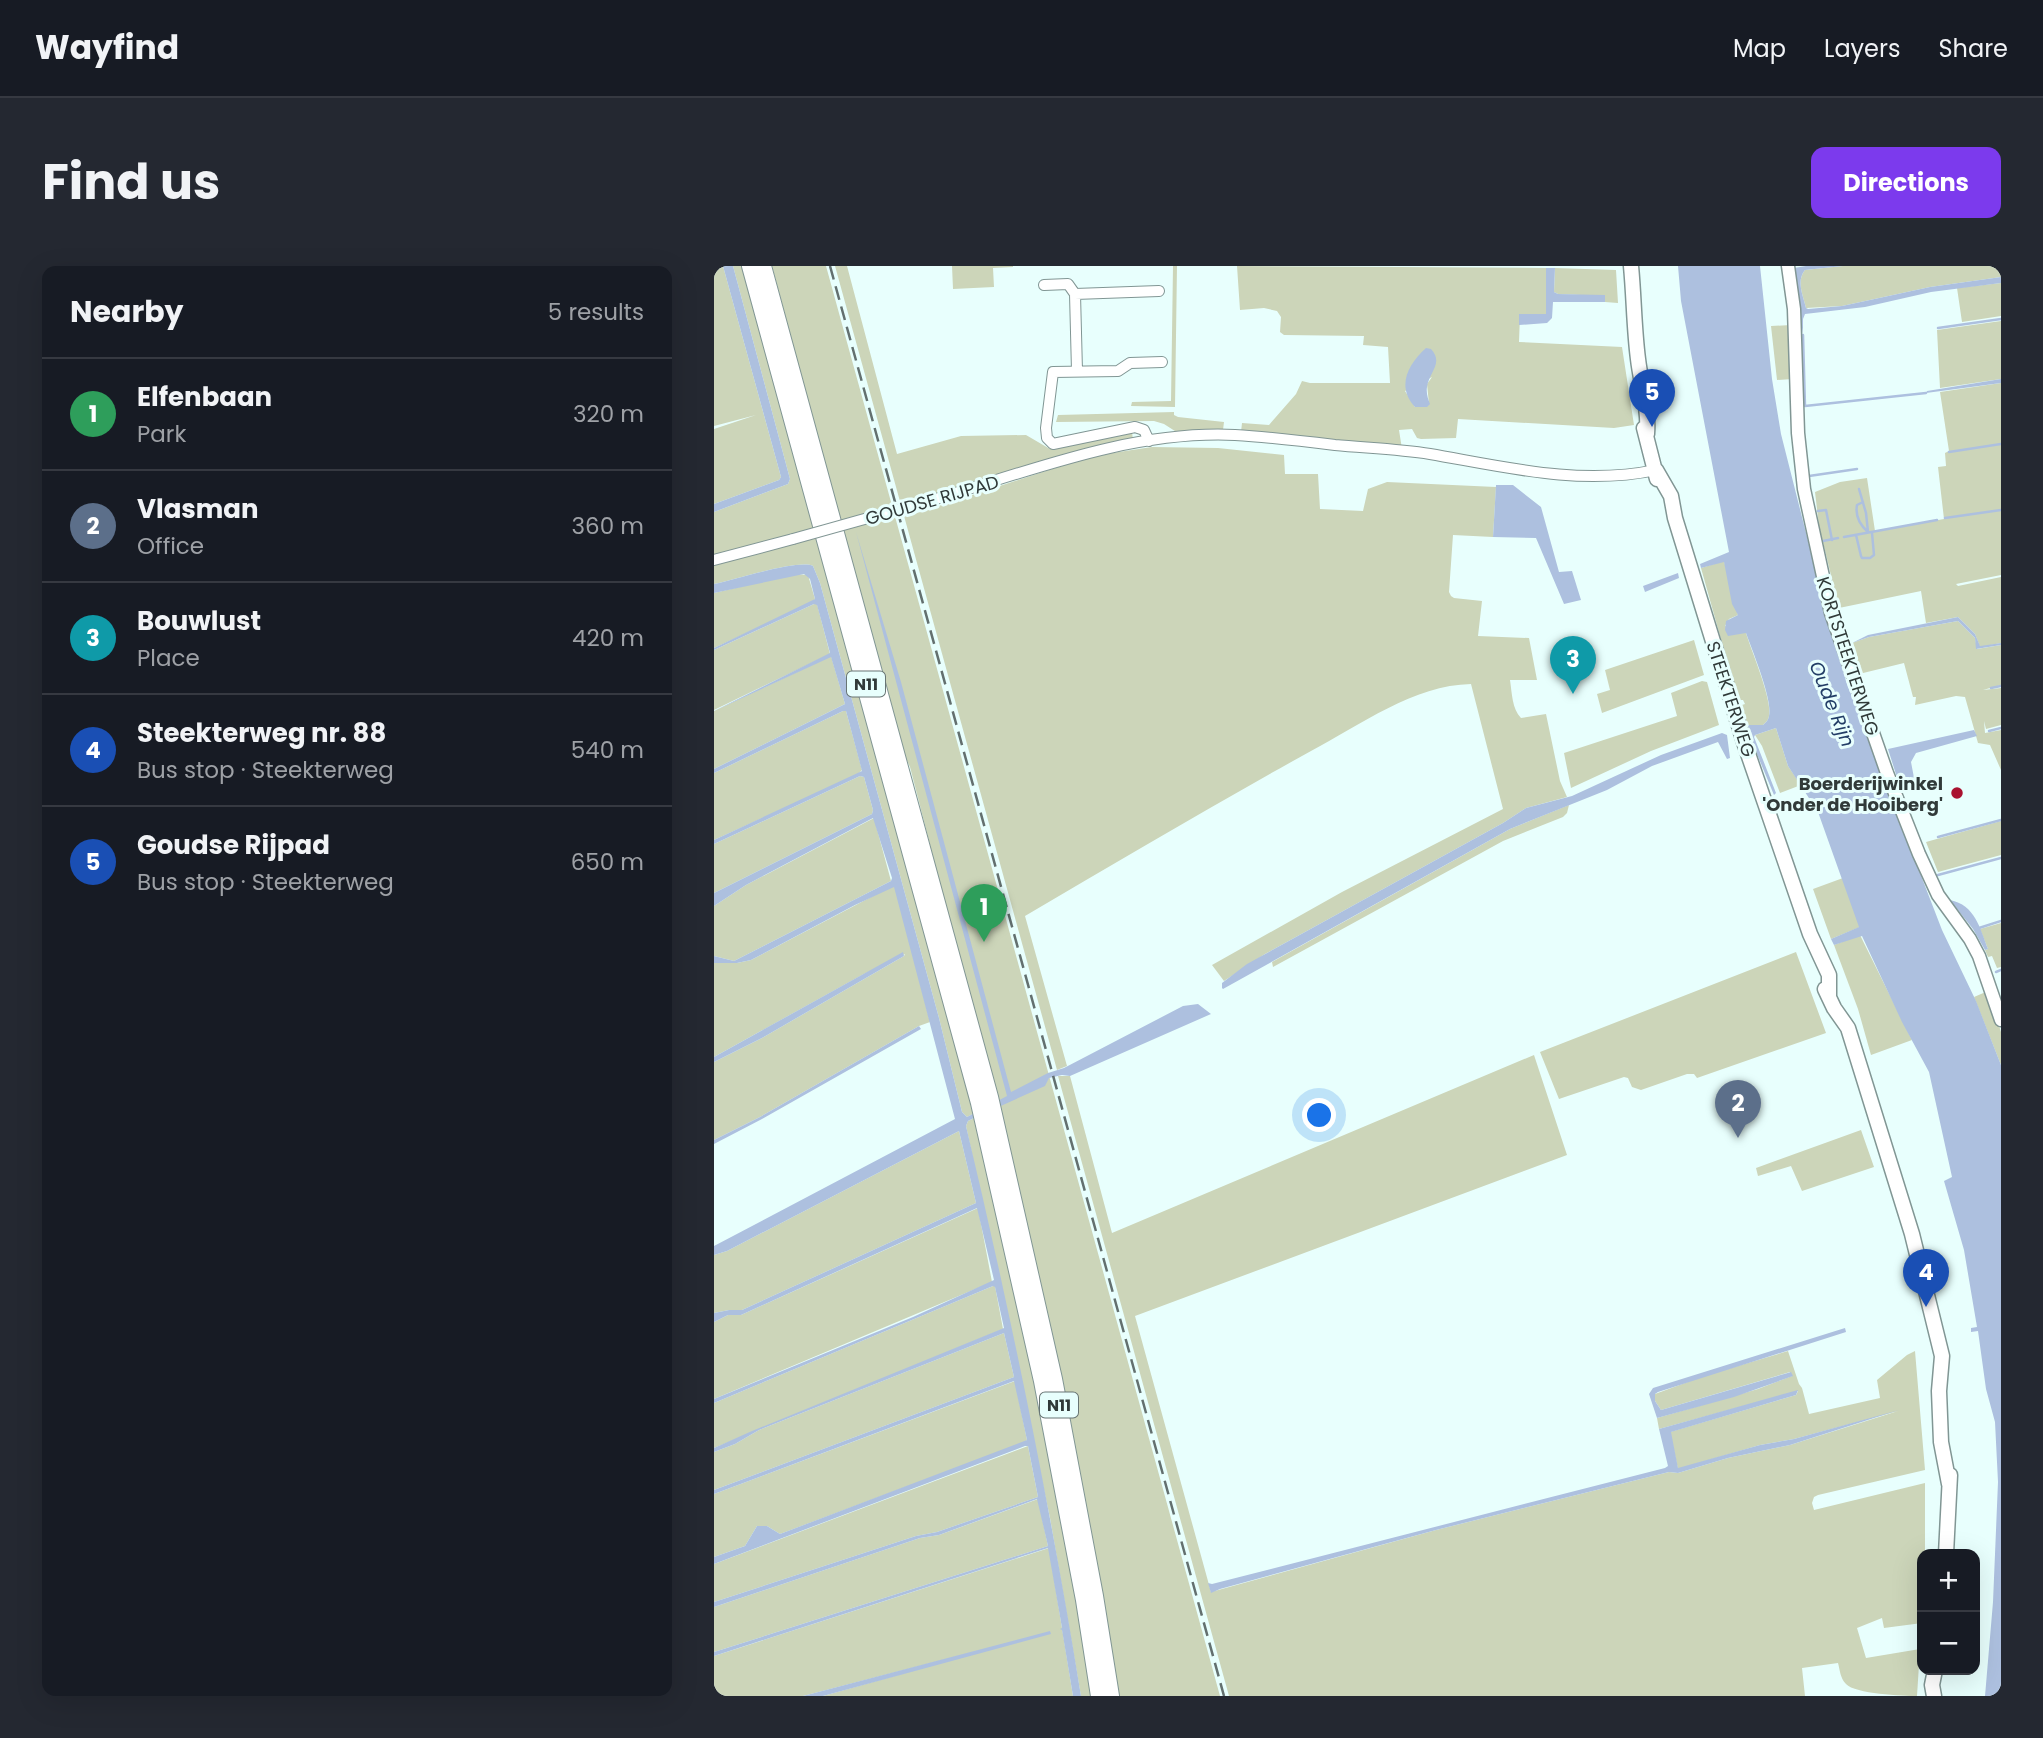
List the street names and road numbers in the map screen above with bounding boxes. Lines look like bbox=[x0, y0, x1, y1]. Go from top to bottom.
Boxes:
street label: GOUDSE RIJPAD bbox=[862, 469, 1002, 531]
street label: KORTSTEEKTERWEG bbox=[1810, 573, 1886, 739]
street label: STEEKTERWEG bbox=[1701, 638, 1761, 760]
road number: N11 bbox=[847, 672, 885, 696]
road number: N11 bbox=[1040, 1392, 1078, 1418]

